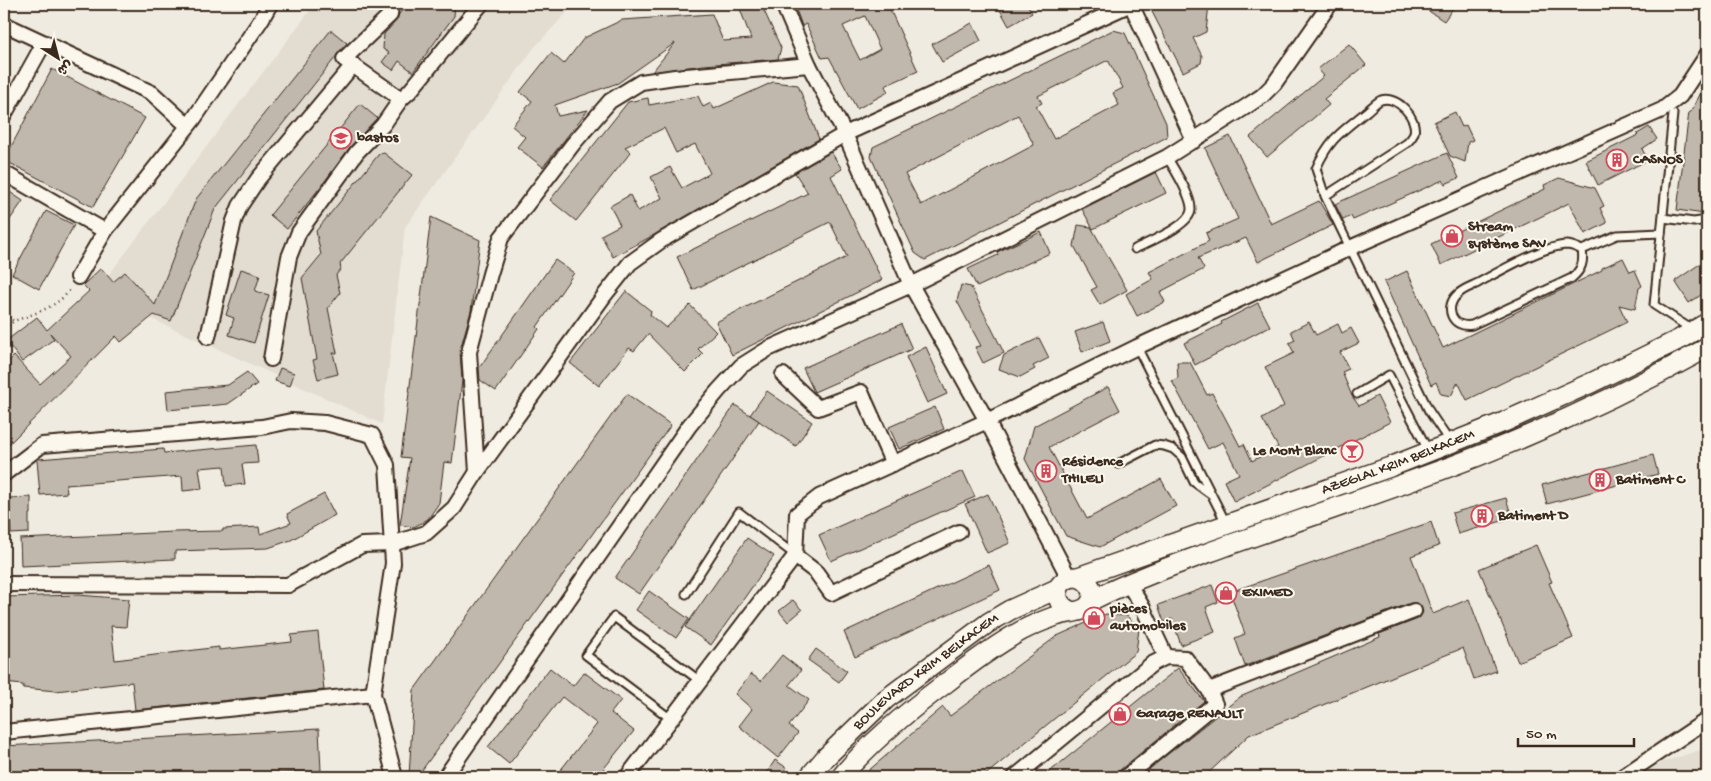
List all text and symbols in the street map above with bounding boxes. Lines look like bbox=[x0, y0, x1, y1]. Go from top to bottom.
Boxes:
north arrow bbox=[32, 32, 82, 82]
text: ش bbox=[53, 55, 75, 78]
school or university icon: bastos bbox=[329, 126, 353, 150]
place label: bastos bbox=[356, 129, 400, 147]
building icon: CASNOS bbox=[1605, 148, 1629, 172]
place label: CASNOS bbox=[1632, 151, 1684, 169]
place label: Stream système SAV bbox=[1468, 218, 1547, 253]
shop icon: Stream système SAV bbox=[1440, 224, 1464, 248]
street label: AZEGLAL KRIM BELKACEM bbox=[1319, 425, 1478, 499]
bar icon: Le Mont Blanc bbox=[1340, 439, 1364, 463]
place label: Le Mont Blanc bbox=[1253, 442, 1337, 460]
place label: Résidence THILELI bbox=[1061, 453, 1124, 488]
building icon: Résidence THILELI bbox=[1034, 459, 1058, 483]
building icon: Batiment C bbox=[1588, 468, 1612, 492]
place label: Batiment C bbox=[1615, 471, 1687, 489]
building icon: Batiment D bbox=[1470, 504, 1494, 528]
place label: Batiment D bbox=[1497, 507, 1570, 525]
shop icon: EXIMED bbox=[1214, 581, 1238, 605]
place label: EXIMED bbox=[1242, 584, 1294, 602]
place label: pièces automobiles bbox=[1109, 600, 1187, 635]
shop icon: pièces automobiles bbox=[1082, 606, 1106, 630]
street label: BOULEVARD KRIM BELKACEM bbox=[849, 609, 1003, 735]
shop icon: Garage RENAULT bbox=[1108, 702, 1132, 726]
place label: Garage RENAULT bbox=[1136, 705, 1244, 723]
scale bar bbox=[1518, 716, 1635, 748]
text: 50 m bbox=[1526, 726, 1557, 744]

